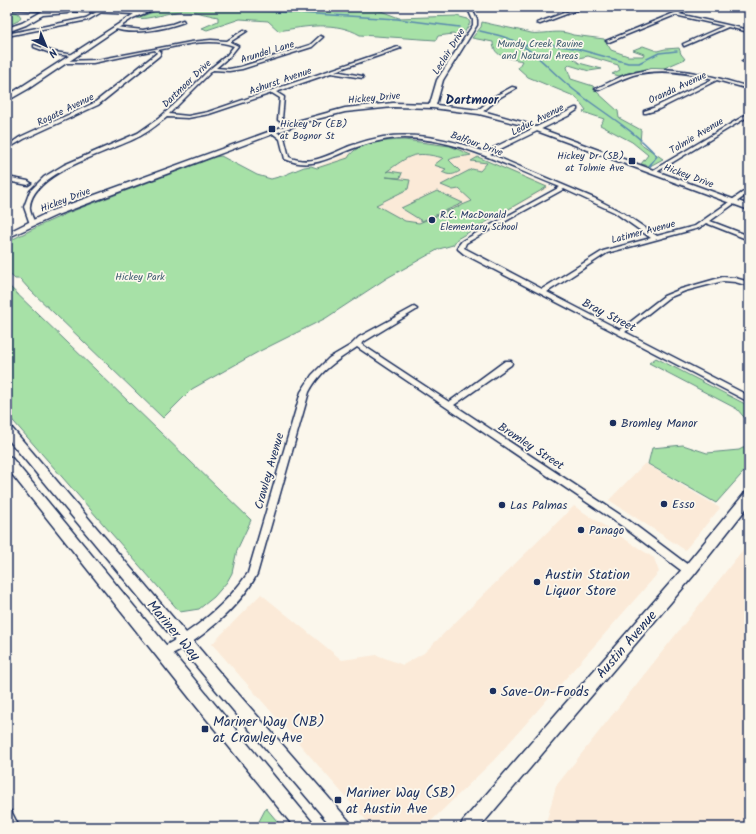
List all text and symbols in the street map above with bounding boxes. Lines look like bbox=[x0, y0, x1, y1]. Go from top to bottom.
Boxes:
street label: Leclair Drive bbox=[428, 25, 470, 78]
north arrow bbox=[26, 26, 66, 66]
street label: Arundel Lane bbox=[238, 36, 297, 68]
park label: Mundy Creek Ravine and Natural Areas bbox=[497, 36, 583, 64]
text: N bbox=[43, 44, 61, 61]
street label: Dartmoor Drive bbox=[158, 56, 215, 112]
street label: Ashurst Avenue bbox=[247, 63, 314, 99]
street label: Oranda Avenue bbox=[646, 67, 710, 108]
street label: Hickey Drive bbox=[347, 88, 401, 108]
street label: Rogate Avenue bbox=[34, 89, 97, 131]
district label: Dartmoor bbox=[445, 90, 500, 111]
street label: Leduc Avenue bbox=[508, 99, 567, 140]
street label: Tolmie Avenue bbox=[666, 113, 727, 158]
place label: Hickey Dr (EB) at Bognor St bbox=[280, 116, 347, 144]
marker: Hickey Dr (EB) at Bognor St bbox=[267, 124, 277, 134]
street label: Balfour Drive bbox=[448, 127, 506, 161]
place label: Hickey Dr (SB) at Tolmie Ave bbox=[557, 148, 624, 176]
marker: Hickey Dr (SB) at Tolmie Ave bbox=[627, 156, 637, 166]
street label: Hickey Drive bbox=[661, 159, 716, 193]
street label: Hickey Drive bbox=[38, 183, 93, 217]
place label: R.C. MacDonald Elementary School bbox=[440, 207, 518, 235]
marker: R.C. MacDonald Elementary School bbox=[427, 215, 437, 225]
street label: Latimer Avenue bbox=[609, 216, 678, 248]
park label: Hickey Park bbox=[115, 269, 165, 285]
street label: Bray Street bbox=[579, 294, 639, 337]
place label: Bromley Manor bbox=[621, 414, 698, 433]
street label: Bromley Street bbox=[494, 418, 568, 475]
marker: Bromley Manor bbox=[608, 418, 618, 428]
street label: Crawley Avenue bbox=[249, 430, 290, 512]
place label: Esso bbox=[672, 495, 695, 514]
place label: Las Palmas bbox=[510, 496, 567, 515]
marker: Esso bbox=[659, 499, 669, 509]
marker: Las Palmas bbox=[497, 500, 507, 510]
place label: Panago bbox=[589, 521, 624, 540]
marker: Panago bbox=[576, 525, 586, 535]
place label: Austin Station Liquor Store bbox=[545, 564, 630, 602]
marker: Austin Station Liquor Store bbox=[532, 577, 542, 587]
street label: Mariner Way bbox=[141, 595, 206, 666]
street label: Austin Avenue bbox=[591, 605, 663, 684]
place label: Save-On-Foods bbox=[501, 681, 589, 703]
marker: Save-On-Foods bbox=[488, 686, 498, 696]
place label: Mariner Way (NB) at Crawley Ave bbox=[213, 711, 325, 749]
marker: Mariner Way (NB) at Crawley Ave bbox=[200, 724, 210, 734]
place label: Mariner Way (SB) at Austin Ave bbox=[346, 782, 455, 820]
marker: Mariner Way (SB) at Austin Ave bbox=[333, 795, 343, 805]

